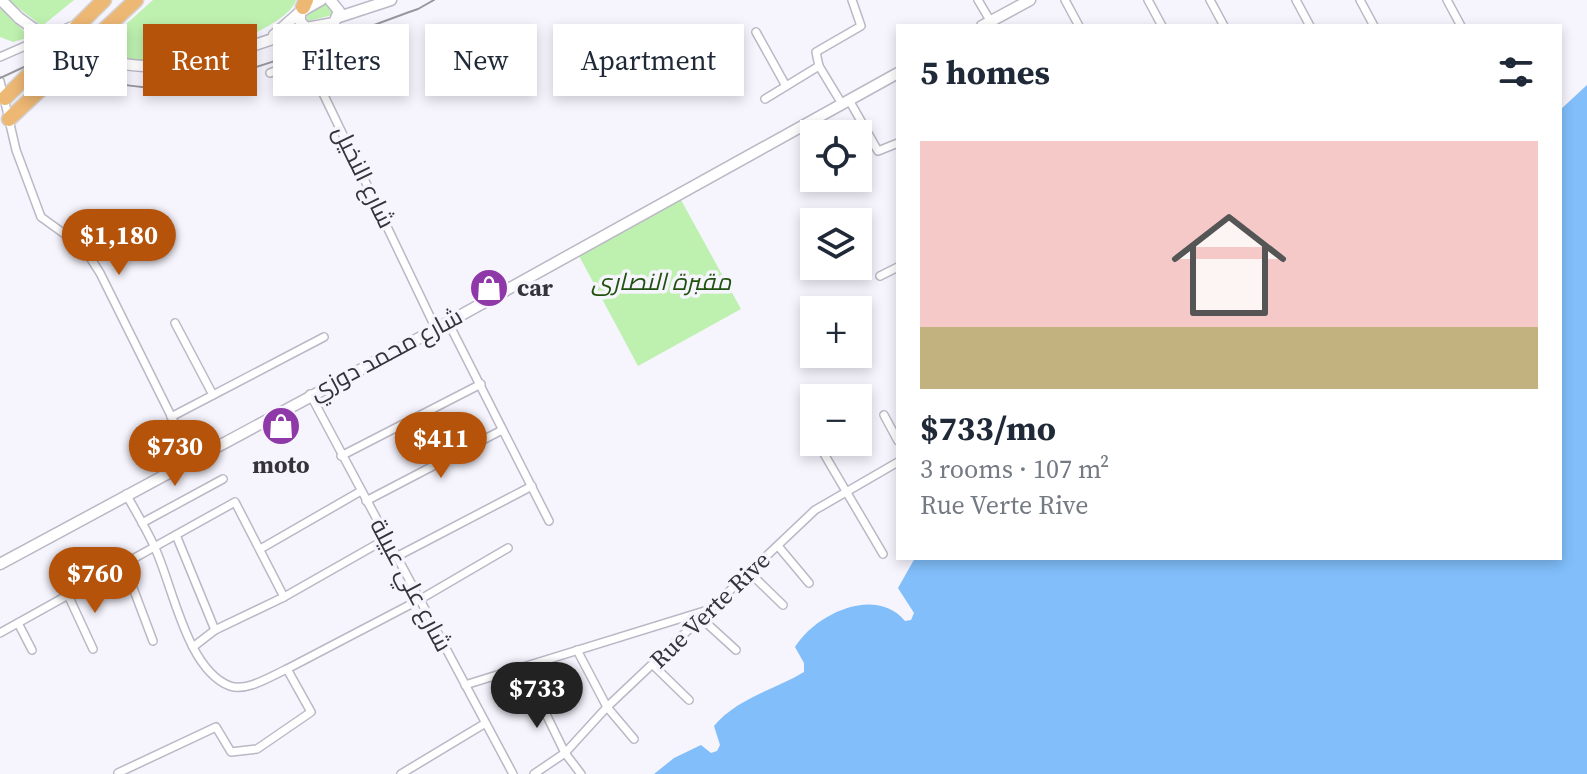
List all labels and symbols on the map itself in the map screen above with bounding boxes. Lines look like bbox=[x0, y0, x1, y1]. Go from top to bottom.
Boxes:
street label: شارع النخيل bbox=[325, 120, 403, 234]
pin: $1,180 bbox=[54, 209, 184, 277]
park label: مقبرة النصارى bbox=[591, 265, 732, 298]
shop icon: car bbox=[468, 267, 510, 309]
place label: car bbox=[517, 271, 554, 304]
street label: شارع محمد دوزي bbox=[303, 299, 469, 410]
shop icon: moto bbox=[260, 405, 302, 447]
pin: $411 bbox=[394, 412, 488, 480]
pin: $730 bbox=[128, 420, 222, 488]
place label: moto bbox=[252, 448, 310, 481]
street label: شارع علي عبيلة bbox=[360, 512, 460, 659]
street label: Rue Verte Rive bbox=[642, 544, 777, 676]
pin: $760 bbox=[48, 547, 142, 615]
pin: $733 bbox=[490, 662, 584, 730]

